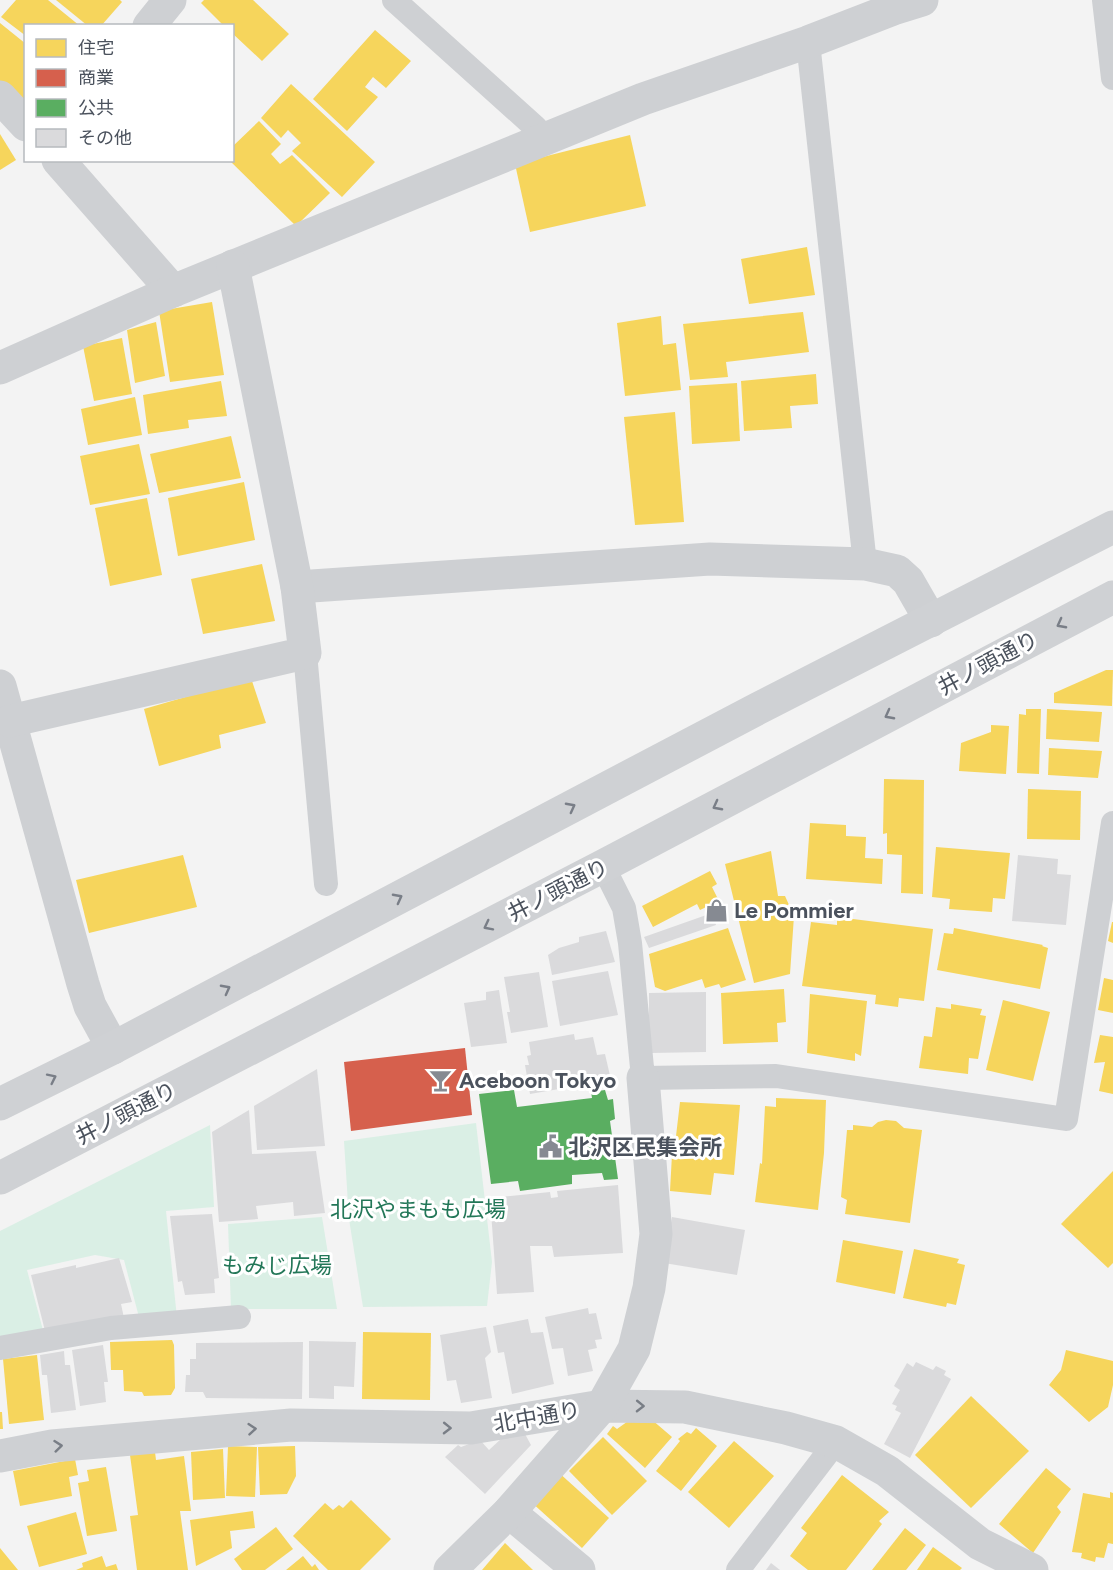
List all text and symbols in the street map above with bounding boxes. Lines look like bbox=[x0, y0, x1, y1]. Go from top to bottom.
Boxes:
legend bbox=[24, 24, 234, 162]
text: 住宅 bbox=[78, 37, 114, 59]
text: 商業 bbox=[78, 67, 114, 89]
text: 公共 bbox=[78, 97, 114, 119]
text: その他 bbox=[78, 127, 132, 149]
one-way arrow bbox=[1057, 617, 1068, 628]
street label: 井ノ頭通り bbox=[933, 625, 1043, 701]
one-way arrow bbox=[885, 708, 895, 719]
one-way arrow bbox=[712, 799, 723, 811]
one-way arrow bbox=[565, 803, 576, 815]
street label: 井ノ頭通り bbox=[503, 853, 613, 927]
one-way arrow bbox=[392, 894, 403, 905]
shop icon: Le Pommier bbox=[703, 897, 729, 923]
place label: Le Pommier bbox=[734, 897, 854, 924]
one-way arrow bbox=[484, 919, 494, 930]
one-way arrow bbox=[220, 985, 230, 996]
bar icon: Aceboon Tokyo bbox=[428, 1067, 454, 1093]
place label: Aceboon Tokyo bbox=[459, 1067, 616, 1094]
one-way arrow bbox=[46, 1074, 57, 1085]
street label: 井ノ頭通り bbox=[71, 1076, 181, 1150]
public building icon: 北沢区民集会所 bbox=[537, 1134, 563, 1160]
place label: 北沢区民集会所 bbox=[568, 1134, 722, 1161]
park label: 北沢やまもも広場 bbox=[330, 1196, 506, 1223]
park label: もみじ広場 bbox=[222, 1252, 332, 1279]
street label: 北中通り bbox=[491, 1396, 583, 1438]
one-way arrow bbox=[635, 1400, 644, 1412]
one-way arrow bbox=[247, 1422, 256, 1435]
one-way arrow bbox=[442, 1422, 451, 1434]
one-way arrow bbox=[53, 1440, 62, 1453]

